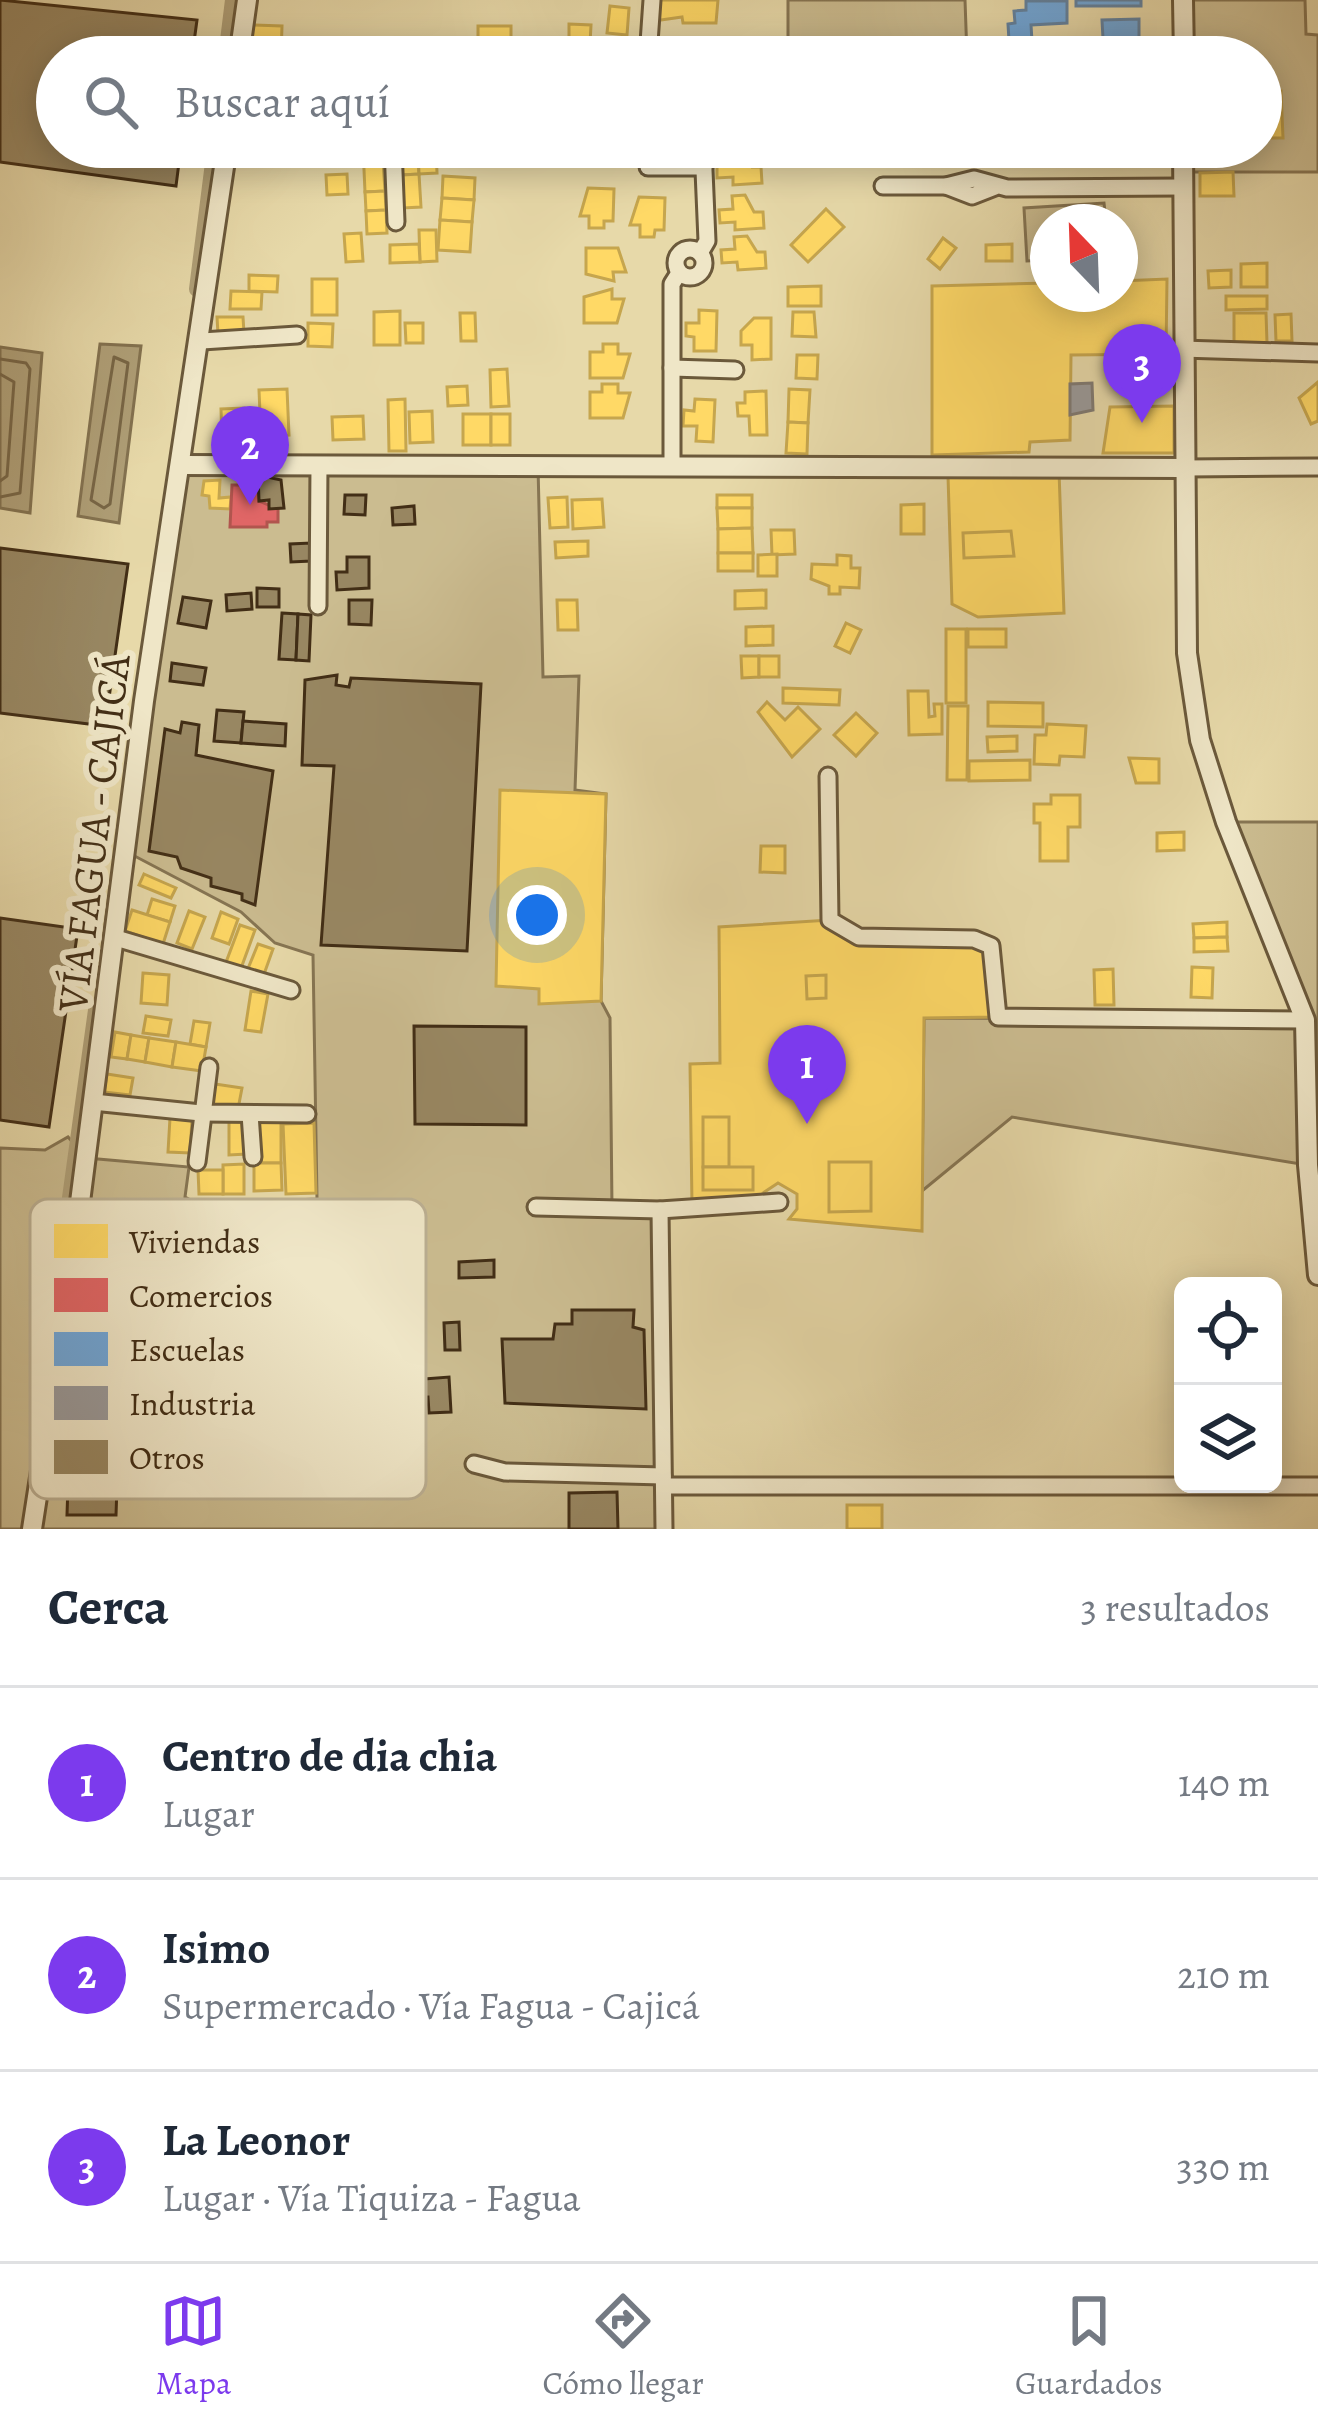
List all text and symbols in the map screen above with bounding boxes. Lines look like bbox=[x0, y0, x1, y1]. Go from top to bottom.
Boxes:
search box bbox=[36, 36, 1282, 168]
icon: search bbox=[78, 69, 144, 135]
text: Buscar aquí bbox=[174, 71, 390, 133]
north arrow bbox=[1030, 204, 1138, 312]
pin: 3 bbox=[1103, 324, 1181, 423]
pin: 2 bbox=[211, 406, 289, 505]
street label: VÍA FAGUA - CAJICÁ bbox=[43, 651, 144, 1016]
your location bbox=[507, 885, 567, 945]
pin: 1 bbox=[768, 1025, 846, 1124]
legend bbox=[30, 1199, 426, 1499]
text: Viviendas bbox=[128, 1219, 260, 1264]
text: Comercios bbox=[129, 1273, 273, 1318]
map controls bbox=[1174, 1277, 1282, 1493]
button: locate bbox=[1174, 1277, 1282, 1385]
text: Escuelas bbox=[129, 1327, 245, 1372]
text: Industria bbox=[129, 1381, 256, 1426]
button: layers bbox=[1174, 1385, 1282, 1493]
text: Otros bbox=[129, 1435, 205, 1480]
text: Cerca bbox=[48, 1572, 169, 1642]
text: 3 resultados bbox=[1081, 1581, 1270, 1634]
text: Centro de dia chia bbox=[162, 1725, 497, 1787]
text: 1 bbox=[80, 1756, 94, 1809]
text: 140 m bbox=[1178, 1756, 1270, 1809]
text: Lugar bbox=[162, 1787, 255, 1840]
text: Isimo bbox=[162, 1917, 270, 1979]
text: 2 bbox=[78, 1948, 96, 2001]
text: 210 m bbox=[1177, 1948, 1270, 2001]
text: Supermercado · Vía Fagua - Cajicá bbox=[162, 1979, 700, 2032]
text: La Leonor bbox=[162, 2109, 350, 2171]
text: 3 bbox=[79, 2140, 95, 2193]
text: 330 m bbox=[1177, 2140, 1270, 2193]
text: Lugar · Vía Tiquiza - Fagua bbox=[162, 2171, 581, 2224]
tab: Mapa bbox=[156, 2288, 231, 2405]
tab: Cómo llegar bbox=[542, 2288, 704, 2405]
tab: Guardados bbox=[1015, 2288, 1162, 2405]

